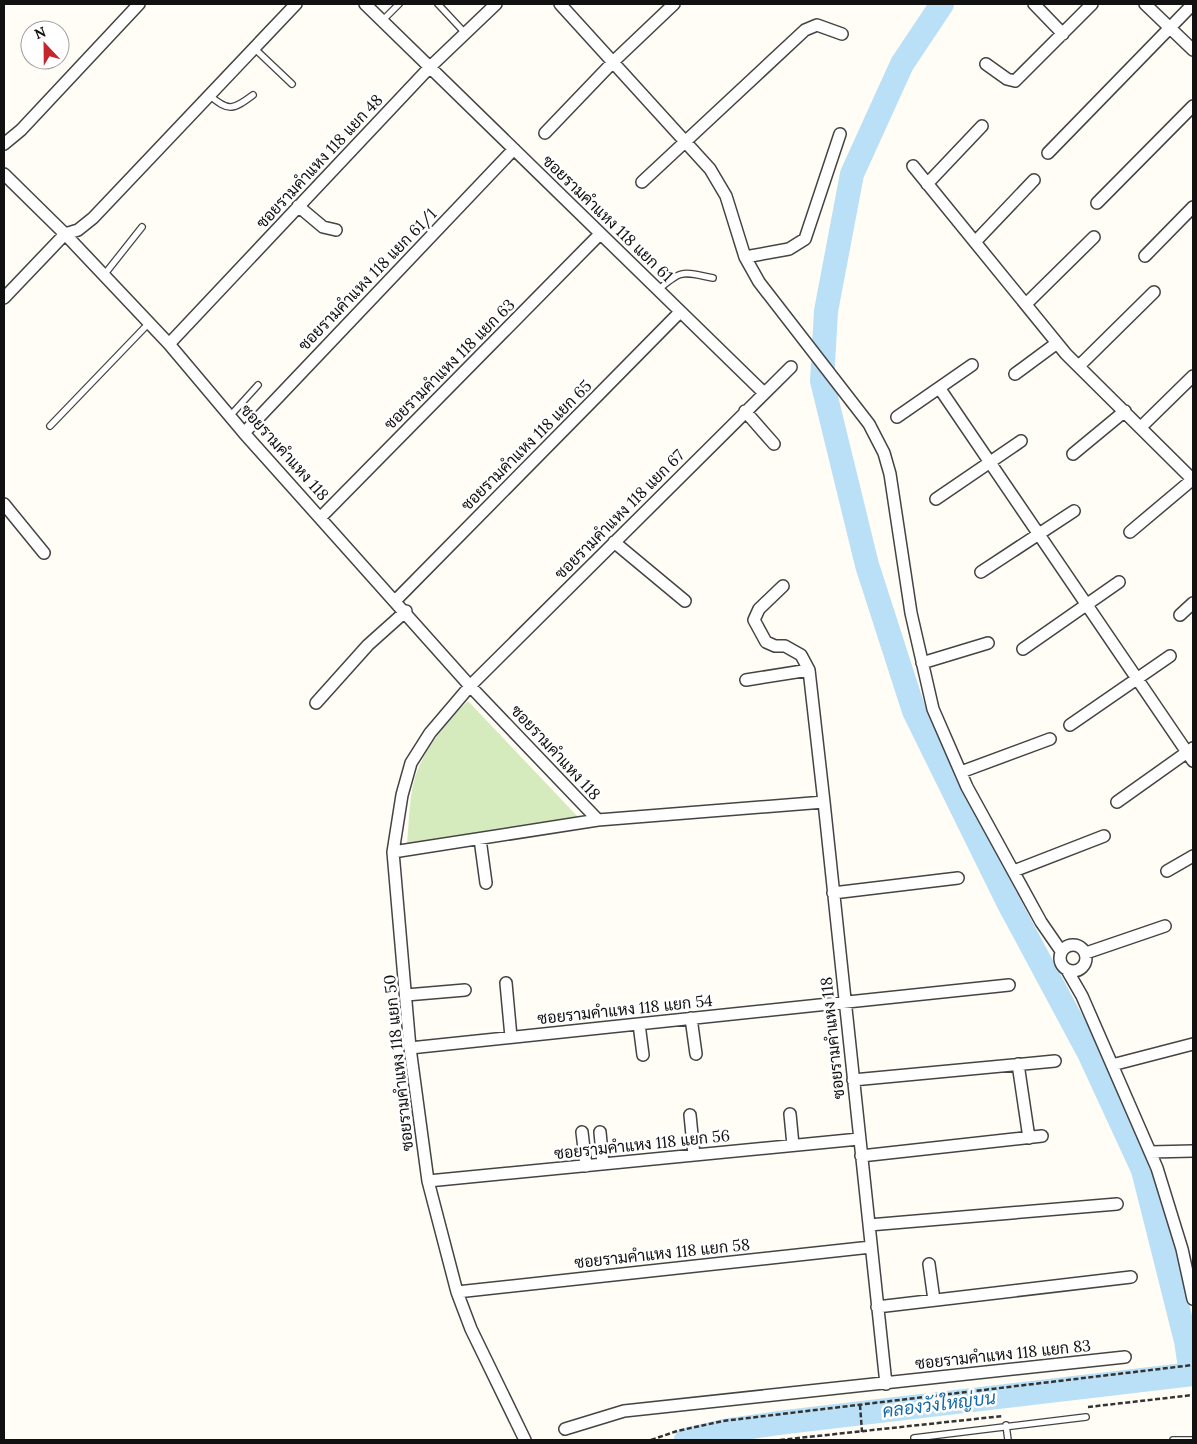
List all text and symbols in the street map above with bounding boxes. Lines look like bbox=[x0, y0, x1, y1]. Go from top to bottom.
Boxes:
north arrow bbox=[20, 20, 70, 70]
text: N bbox=[32, 23, 49, 43]
street label: ซอยรามคำแหง 118 แยก 48 bbox=[252, 90, 386, 232]
street label: ซอยรามคำแหง 118 แยก 61 bbox=[539, 150, 678, 286]
street label: ซอยรามคำแหง 118 แยก 61/1 bbox=[294, 203, 441, 355]
street label: ซอยรามคำแหง 118 แยก 63 bbox=[379, 294, 519, 434]
street label: ซอยรามคำแหง 118 แยก 65 bbox=[456, 375, 596, 515]
street label: ซอยรามคำแหง 118 bbox=[237, 400, 333, 504]
street label: ซอยรามคำแหง 118 แยก 67 bbox=[550, 445, 688, 583]
street label: ซอยรามคำแหง 118 bbox=[507, 700, 605, 804]
street label: ซอยรามคำแหง 118 แยก 50 bbox=[379, 974, 417, 1152]
street label: ซอยรามคำแหง 118 bbox=[816, 976, 848, 1100]
street label: ซอยรามคำแหง 118 แยก 54 bbox=[536, 990, 714, 1028]
street label: ซอยรามคำแหง 118 แยก 56 bbox=[553, 1125, 731, 1163]
street label: ซอยรามคำแหง 118 แยก 58 bbox=[573, 1234, 751, 1272]
street label: ซอยรามคำแหง 118 แยก 83 bbox=[914, 1335, 1092, 1373]
water label: คลองวังใหญ่บน bbox=[881, 1385, 997, 1422]

